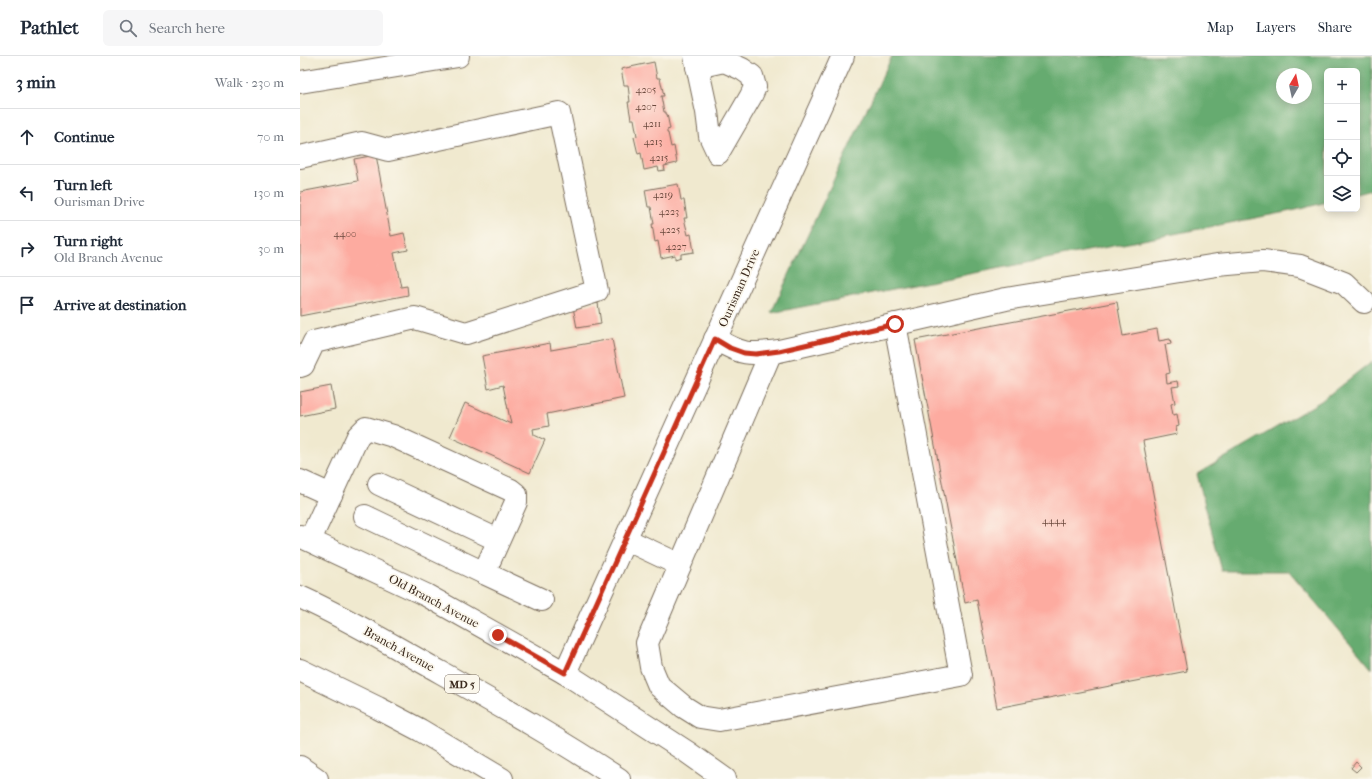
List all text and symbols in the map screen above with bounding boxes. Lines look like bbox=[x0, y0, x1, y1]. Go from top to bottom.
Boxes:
search box bbox=[103, 10, 383, 46]
text: Pathlet bbox=[20, 17, 79, 39]
icon: search bbox=[117, 17, 139, 39]
text: Search here bbox=[149, 19, 225, 37]
text: Map bbox=[1207, 19, 1234, 36]
text: Layers bbox=[1256, 19, 1296, 36]
text: Share bbox=[1318, 19, 1352, 36]
north arrow bbox=[1276, 68, 1312, 104]
map controls bbox=[1324, 68, 1360, 212]
button: + bbox=[1324, 68, 1360, 104]
text: 3 min bbox=[16, 72, 56, 92]
text: Walk · 230 m bbox=[215, 75, 284, 90]
house number: 4205 bbox=[636, 84, 656, 96]
house number: 4207 bbox=[635, 101, 657, 113]
button: − bbox=[1324, 104, 1360, 140]
house number: 4211 bbox=[643, 118, 661, 130]
icon: ahead bbox=[16, 126, 38, 148]
text: Continue bbox=[54, 128, 114, 146]
text: 70 m bbox=[257, 129, 284, 144]
house number: 4213 bbox=[644, 136, 662, 148]
button: locate bbox=[1324, 140, 1360, 176]
house number: 4215 bbox=[650, 152, 668, 164]
text: Turn left bbox=[54, 176, 112, 194]
button: layers bbox=[1324, 176, 1360, 212]
icon: left bbox=[16, 182, 38, 204]
text: 130 m bbox=[253, 185, 284, 200]
house number: 4219 bbox=[653, 189, 673, 201]
text: Ourisman Drive bbox=[54, 194, 145, 209]
house number: 4223 bbox=[659, 206, 679, 218]
house number: 4225 bbox=[660, 224, 680, 236]
house number: 4400 bbox=[334, 228, 356, 240]
text: Turn right bbox=[54, 232, 123, 250]
icon: right bbox=[16, 238, 38, 260]
text: 30 m bbox=[258, 241, 284, 256]
house number: 4227 bbox=[665, 241, 687, 253]
street label: Ourisman Drive bbox=[716, 247, 762, 329]
text: Old Branch Avenue bbox=[54, 250, 163, 265]
icon: arrive bbox=[16, 294, 38, 316]
text: Arrive at destination bbox=[54, 296, 186, 314]
route start bbox=[886, 315, 904, 333]
house number: 4444 bbox=[1042, 515, 1067, 527]
street label: Old Branch Avenue bbox=[386, 571, 482, 631]
street label: Branch Avenue bbox=[361, 624, 437, 674]
route end bbox=[489, 626, 507, 644]
road number: MD 5 bbox=[445, 675, 479, 693]

